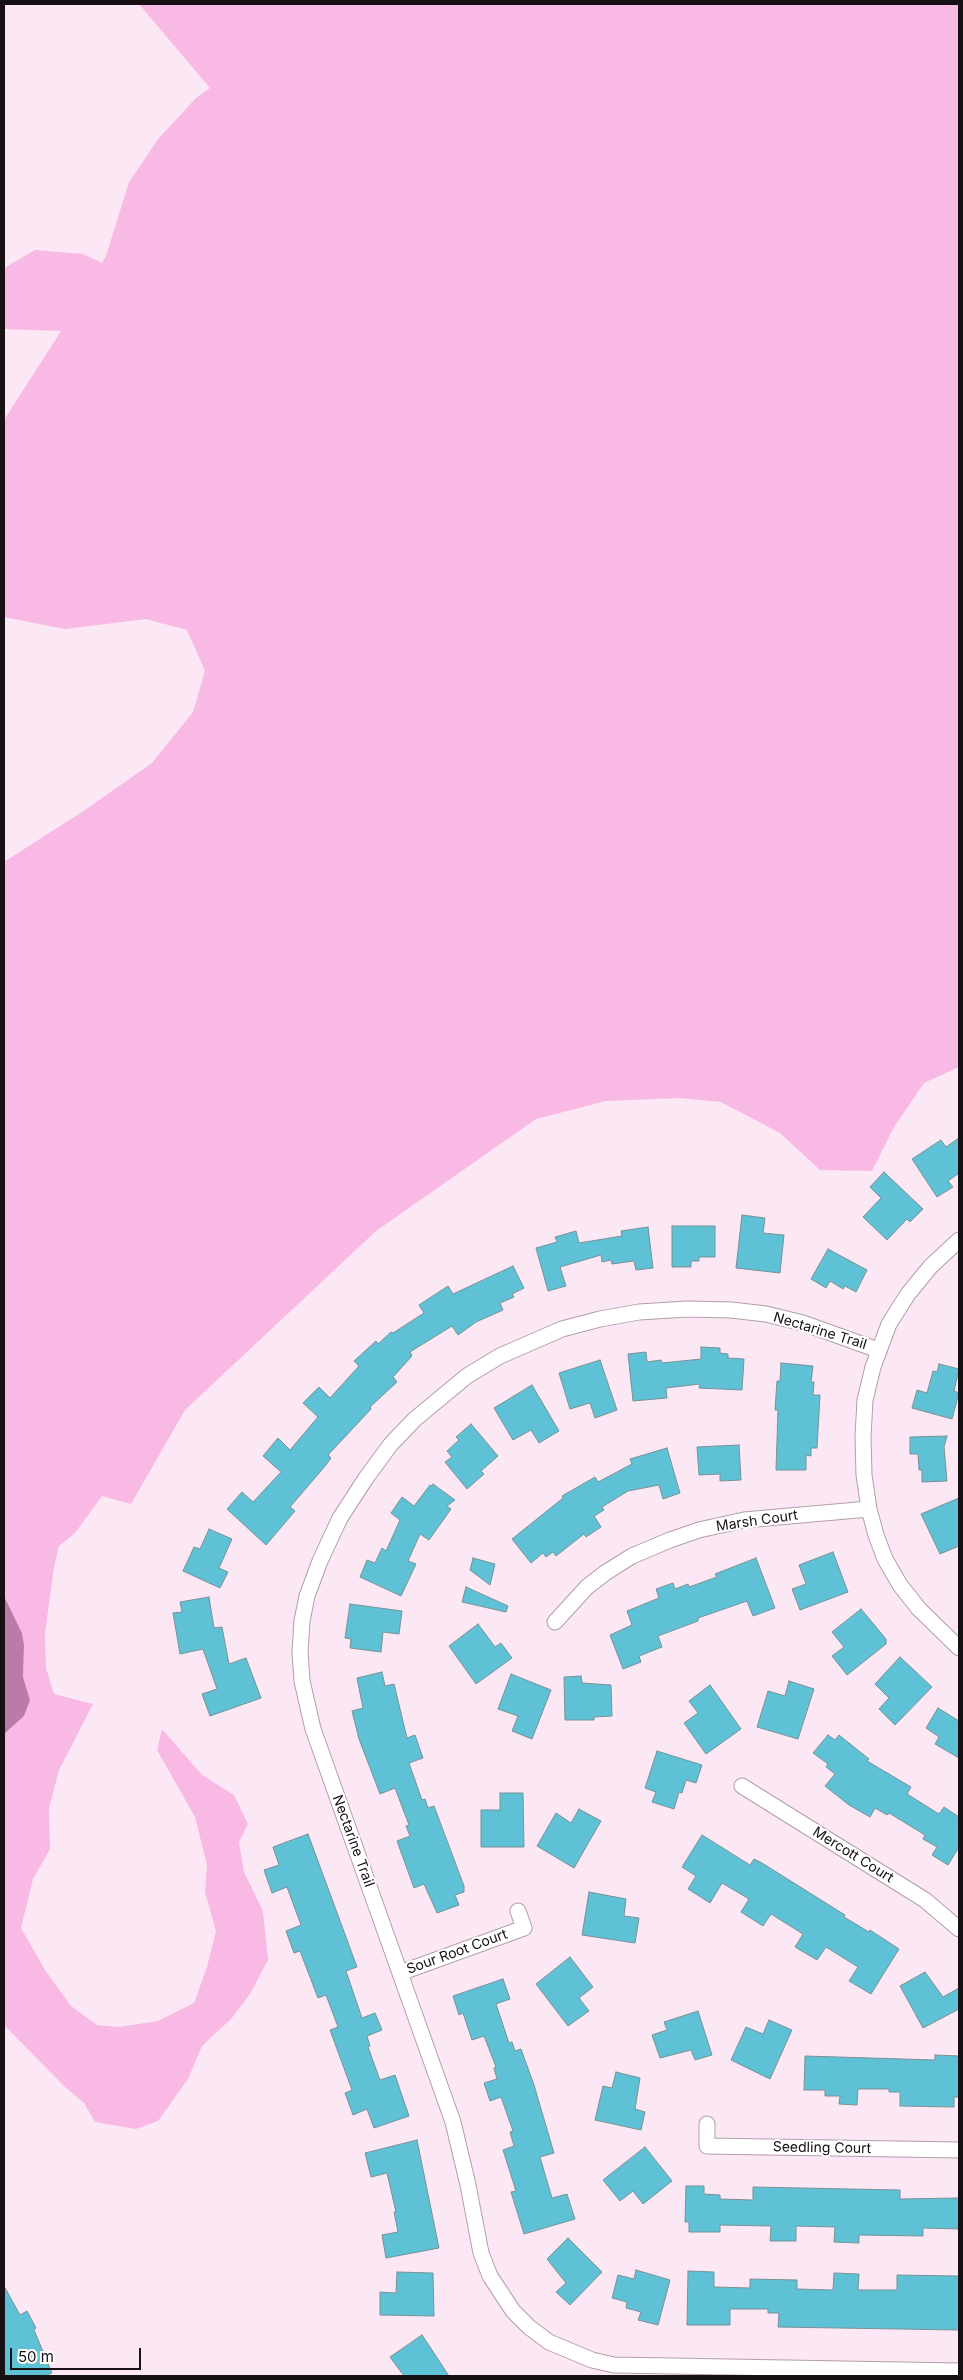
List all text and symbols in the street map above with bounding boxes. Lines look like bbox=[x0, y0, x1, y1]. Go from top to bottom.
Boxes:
street label: Nectarine Trail bbox=[771, 1309, 869, 1353]
street label: Marsh Court bbox=[715, 1507, 799, 1535]
street label: Nectarine Trail bbox=[329, 1793, 377, 1889]
street label: Mercott Court bbox=[810, 1824, 896, 1886]
street label: Sour Root Court bbox=[404, 1926, 510, 1978]
street label: Seedling Court bbox=[773, 2139, 871, 2157]
scale bar bbox=[12, 2338, 144, 2370]
text: 50 m bbox=[18, 2347, 54, 2366]

